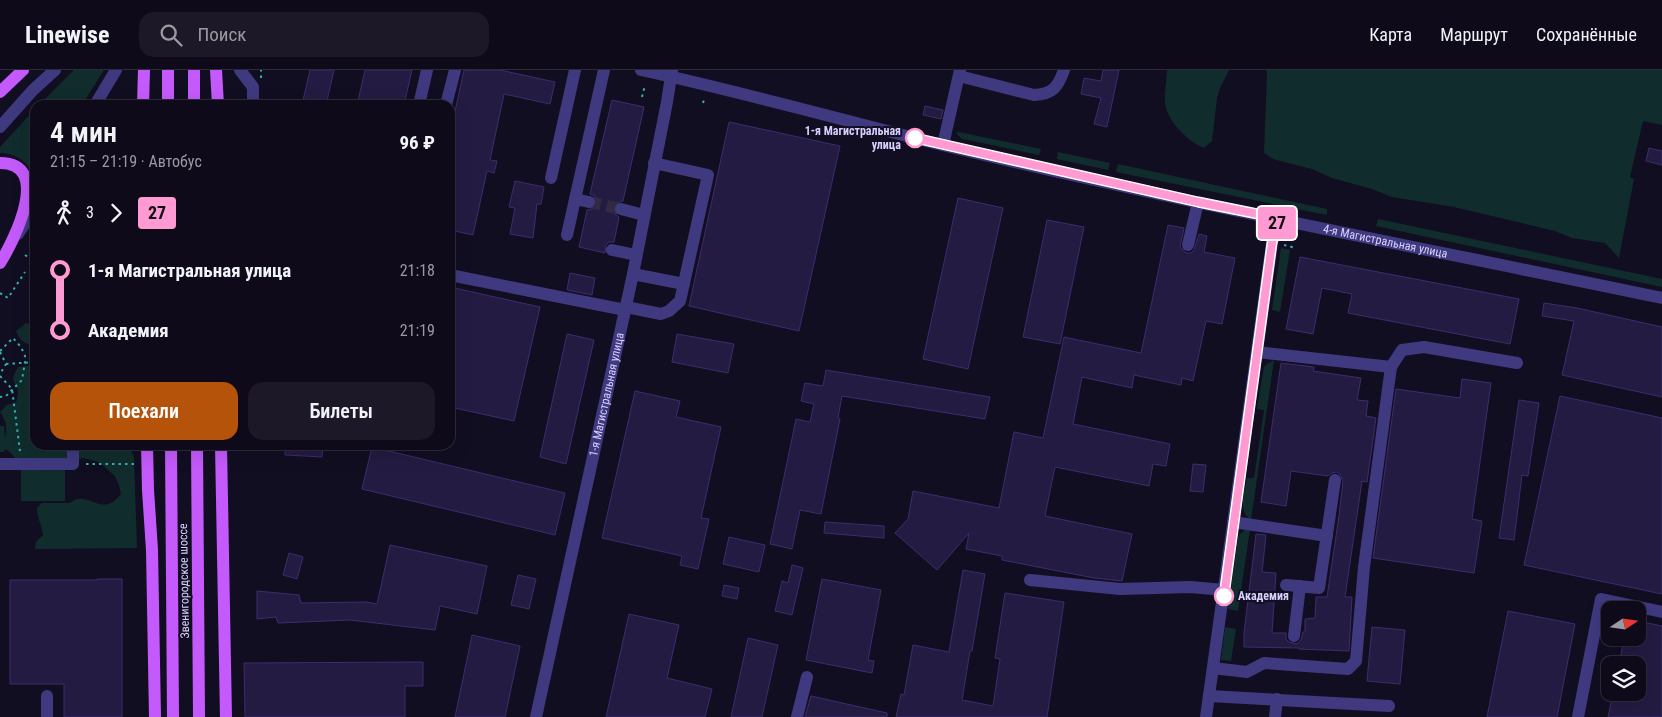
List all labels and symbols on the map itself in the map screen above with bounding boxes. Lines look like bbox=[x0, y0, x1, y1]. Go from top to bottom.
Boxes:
place label: 1-я Магистральная улица bbox=[805, 124, 901, 152]
marker: 1-я Магистральная улица bbox=[905, 128, 925, 148]
line badge: 27 bbox=[1254, 207, 1300, 239]
street label: 4-я Магистральная улица bbox=[1322, 222, 1449, 261]
street label: 1-я Магистральная улица bbox=[586, 331, 627, 458]
street label: Звенигородское шоссе bbox=[176, 523, 192, 639]
marker: Академия bbox=[1214, 586, 1234, 606]
place label: Академия bbox=[1238, 589, 1289, 603]
north arrow bbox=[1601, 601, 1646, 646]

